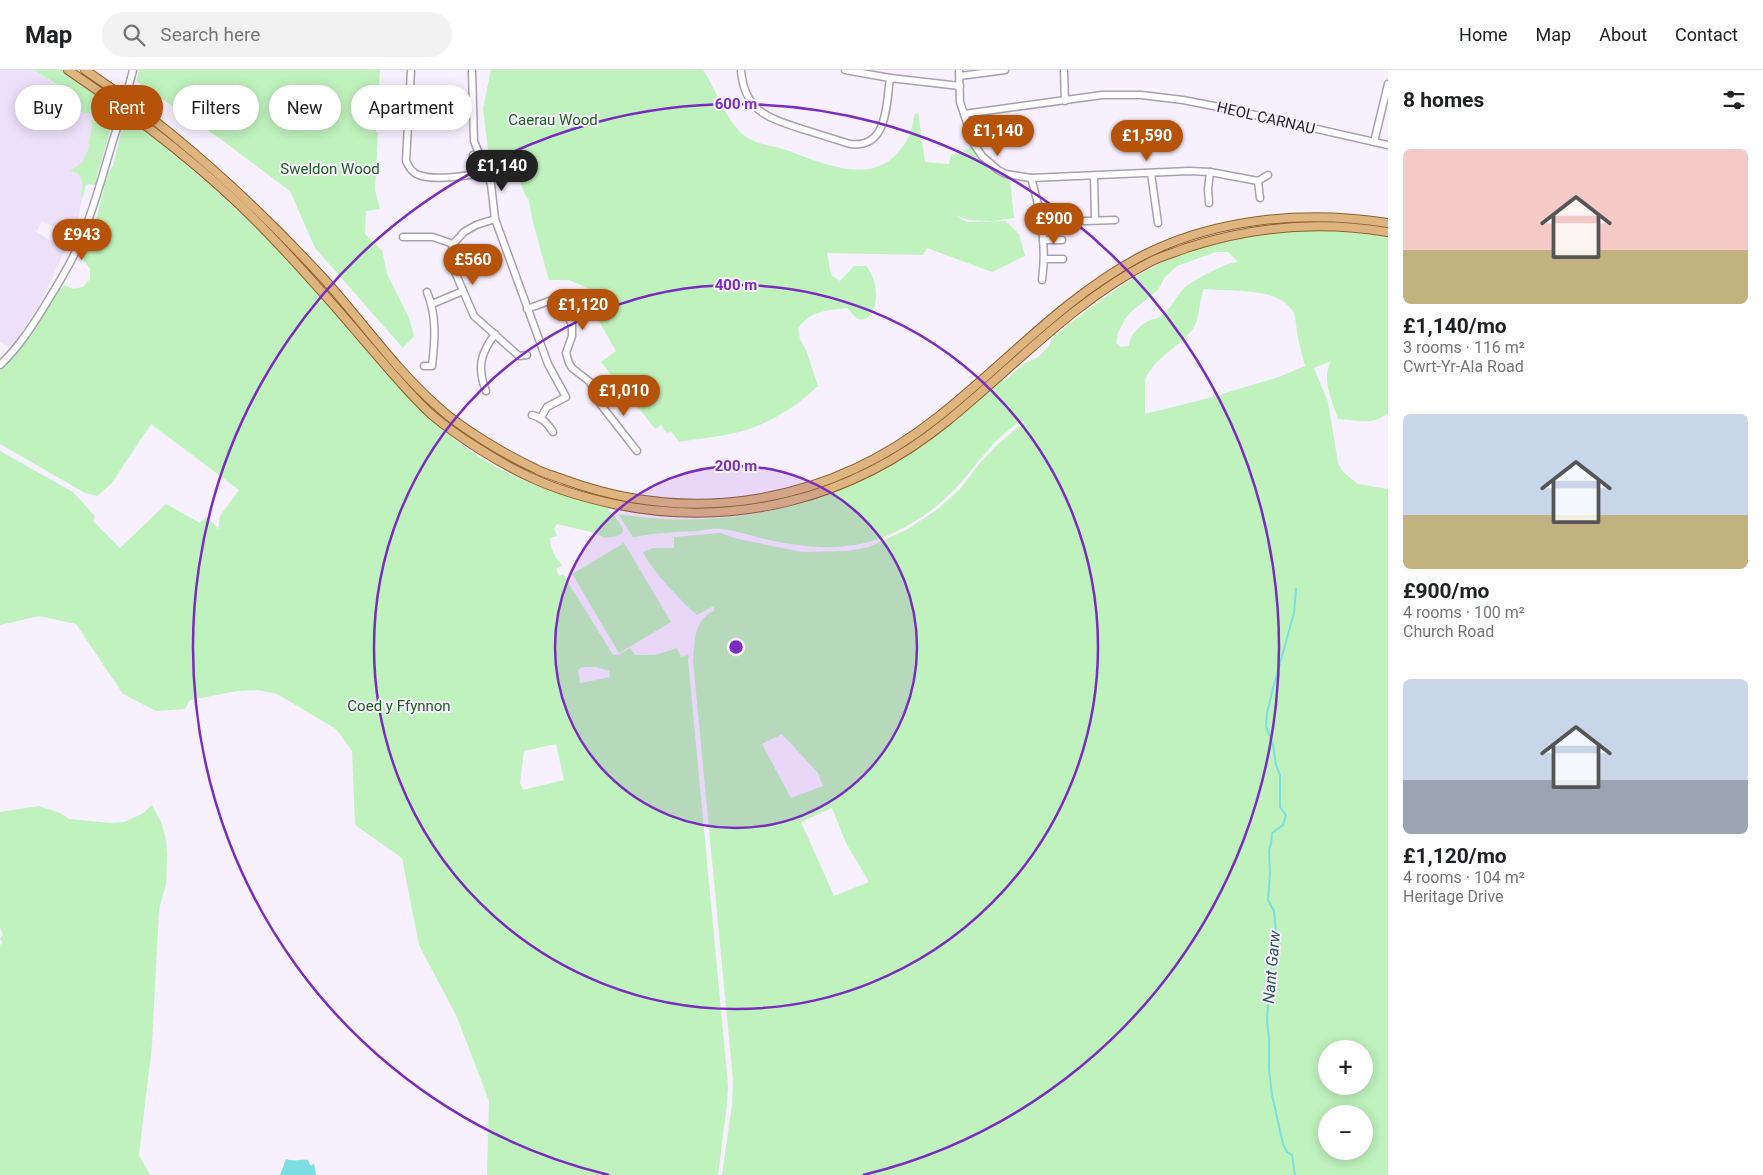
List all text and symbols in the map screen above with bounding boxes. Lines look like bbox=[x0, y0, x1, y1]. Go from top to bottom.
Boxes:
search box bbox=[102, 12, 452, 57]
text: Map bbox=[25, 21, 72, 49]
icon: search bbox=[120, 21, 148, 49]
text: Search here bbox=[160, 23, 260, 46]
text: Home bbox=[1459, 24, 1508, 45]
text: Map bbox=[1536, 24, 1571, 45]
text: About bbox=[1599, 24, 1647, 45]
text: Contact bbox=[1675, 24, 1738, 45]
chip: Buy bbox=[15, 85, 81, 130]
chip: Rent bbox=[91, 85, 163, 130]
chip: Filters bbox=[173, 85, 259, 130]
chip: New bbox=[269, 85, 341, 130]
chip: Apartment bbox=[351, 85, 472, 130]
icon: filters bbox=[1720, 86, 1748, 114]
text: 8 homes bbox=[1403, 88, 1484, 112]
text: 600 m bbox=[715, 95, 757, 113]
street label: HEOL CARNAU bbox=[1215, 98, 1317, 138]
park label: Caerau Wood bbox=[508, 111, 598, 129]
pin: £1,140 bbox=[957, 114, 1039, 157]
pin: £1,590 bbox=[1106, 119, 1188, 162]
text: £1,140 bbox=[973, 121, 1023, 140]
text: £1,590 bbox=[1122, 126, 1172, 145]
pin: £1,140 bbox=[461, 150, 543, 192]
text: £1,140 bbox=[477, 156, 527, 175]
park label: Sweldon Wood bbox=[280, 160, 380, 178]
icon: home bbox=[1531, 182, 1621, 272]
pin: £900 bbox=[1024, 202, 1084, 245]
text: £900 bbox=[1035, 209, 1073, 228]
pin: £943 bbox=[52, 218, 112, 261]
text: £943 bbox=[63, 225, 101, 244]
pin: £560 bbox=[443, 244, 503, 286]
text: £560 bbox=[454, 250, 492, 269]
text: 400 m bbox=[715, 276, 757, 294]
pin: £1,120 bbox=[542, 288, 624, 331]
text: £1,120 bbox=[558, 295, 608, 314]
text: £1,140/mo bbox=[1403, 314, 1507, 338]
text: 3 rooms · 116 m² bbox=[1403, 338, 1525, 357]
text: Cwrt-Yr-Ala Road bbox=[1403, 357, 1524, 376]
pin: £1,010 bbox=[583, 374, 665, 417]
text: £1,010 bbox=[599, 381, 649, 400]
icon: home bbox=[1531, 447, 1621, 537]
text: 200 m bbox=[715, 457, 757, 475]
text: £900/mo bbox=[1403, 579, 1489, 603]
text: 4 rooms · 100 m² bbox=[1403, 603, 1525, 622]
text: Church Road bbox=[1403, 622, 1494, 641]
centre of rings bbox=[727, 638, 745, 656]
park label: Coed y Ffynnon bbox=[347, 697, 451, 715]
icon: home bbox=[1531, 712, 1621, 802]
text: £1,120/mo bbox=[1403, 844, 1507, 868]
text: 4 rooms · 104 m² bbox=[1403, 868, 1525, 887]
text: Heritage Drive bbox=[1403, 887, 1504, 906]
water label: Nant Garw bbox=[1259, 929, 1284, 1004]
map controls bbox=[1318, 1040, 1373, 1160]
button: + bbox=[1318, 1040, 1373, 1095]
button: − bbox=[1318, 1105, 1373, 1160]

